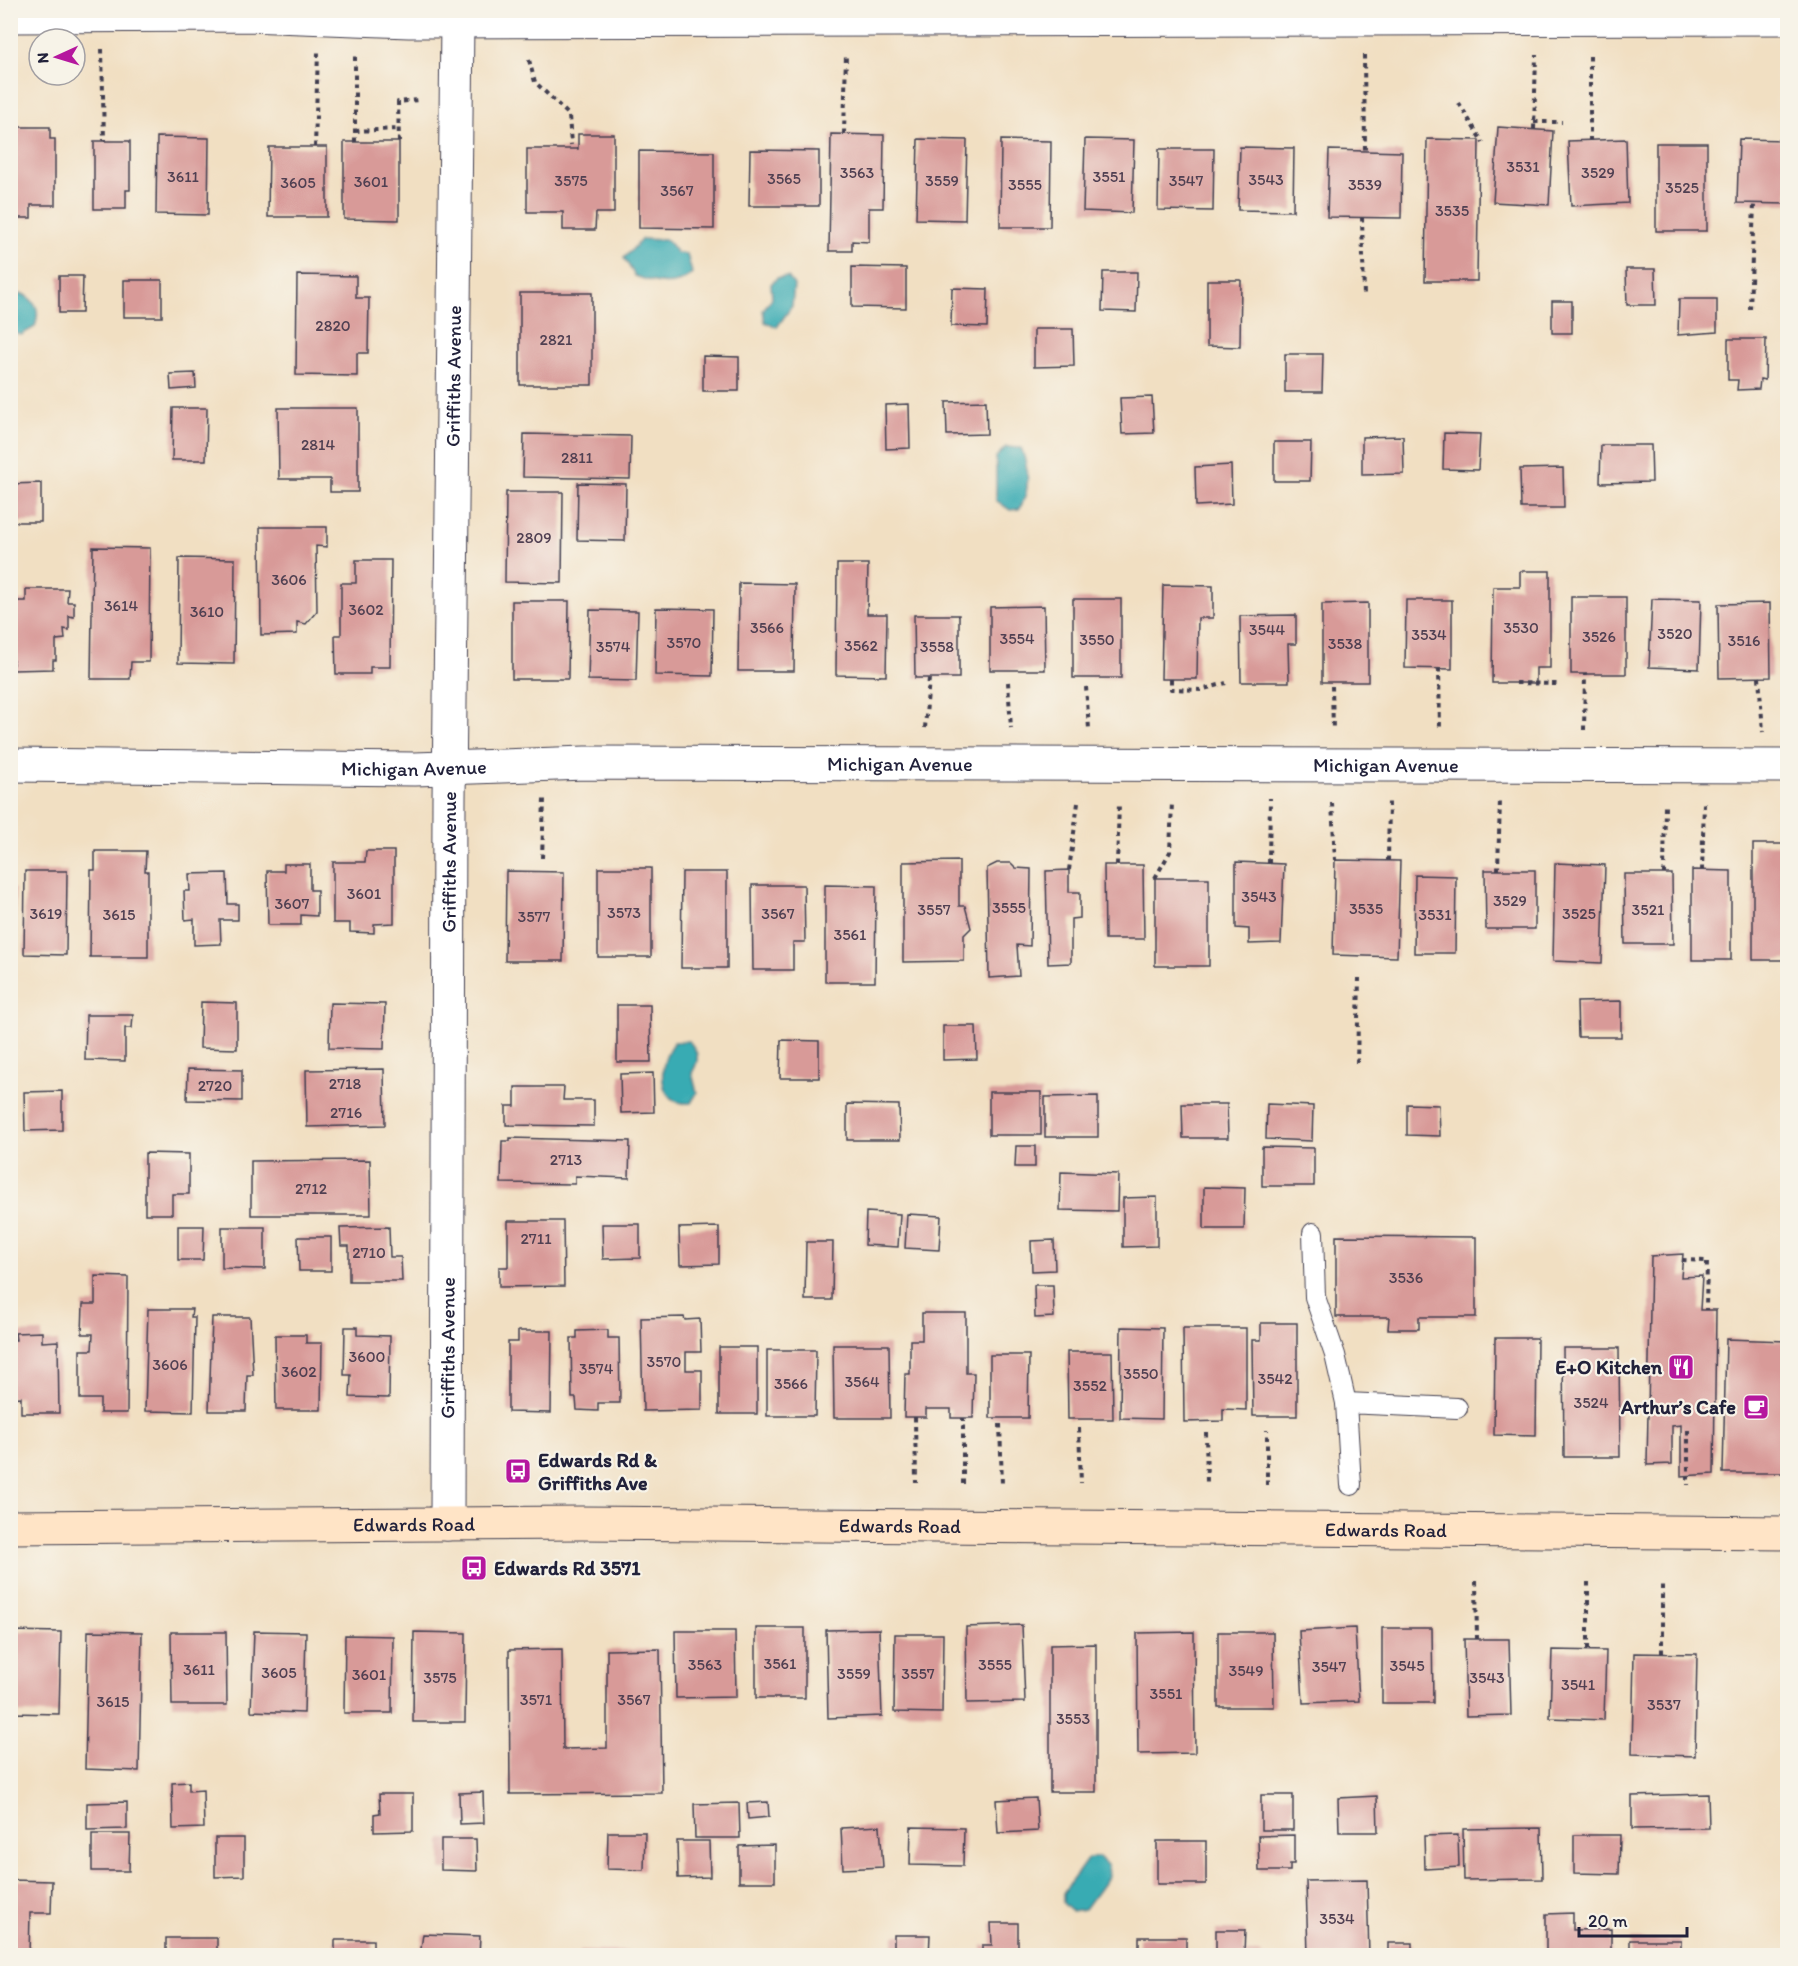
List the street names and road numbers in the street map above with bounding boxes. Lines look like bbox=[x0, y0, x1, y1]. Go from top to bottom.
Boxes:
street label: Griffiths Avenue bbox=[441, 305, 466, 447]
street label: Michigan Avenue bbox=[827, 752, 973, 776]
street label: Michigan Avenue bbox=[1313, 753, 1459, 777]
street label: Michigan Avenue bbox=[341, 754, 487, 781]
street label: Griffiths Avenue bbox=[437, 791, 461, 933]
street label: Griffiths Avenue bbox=[435, 1277, 460, 1419]
street label: Edwards Road bbox=[353, 1512, 475, 1537]
street label: Edwards Road bbox=[839, 1513, 961, 1538]
street label: Edwards Road bbox=[1325, 1517, 1447, 1542]

